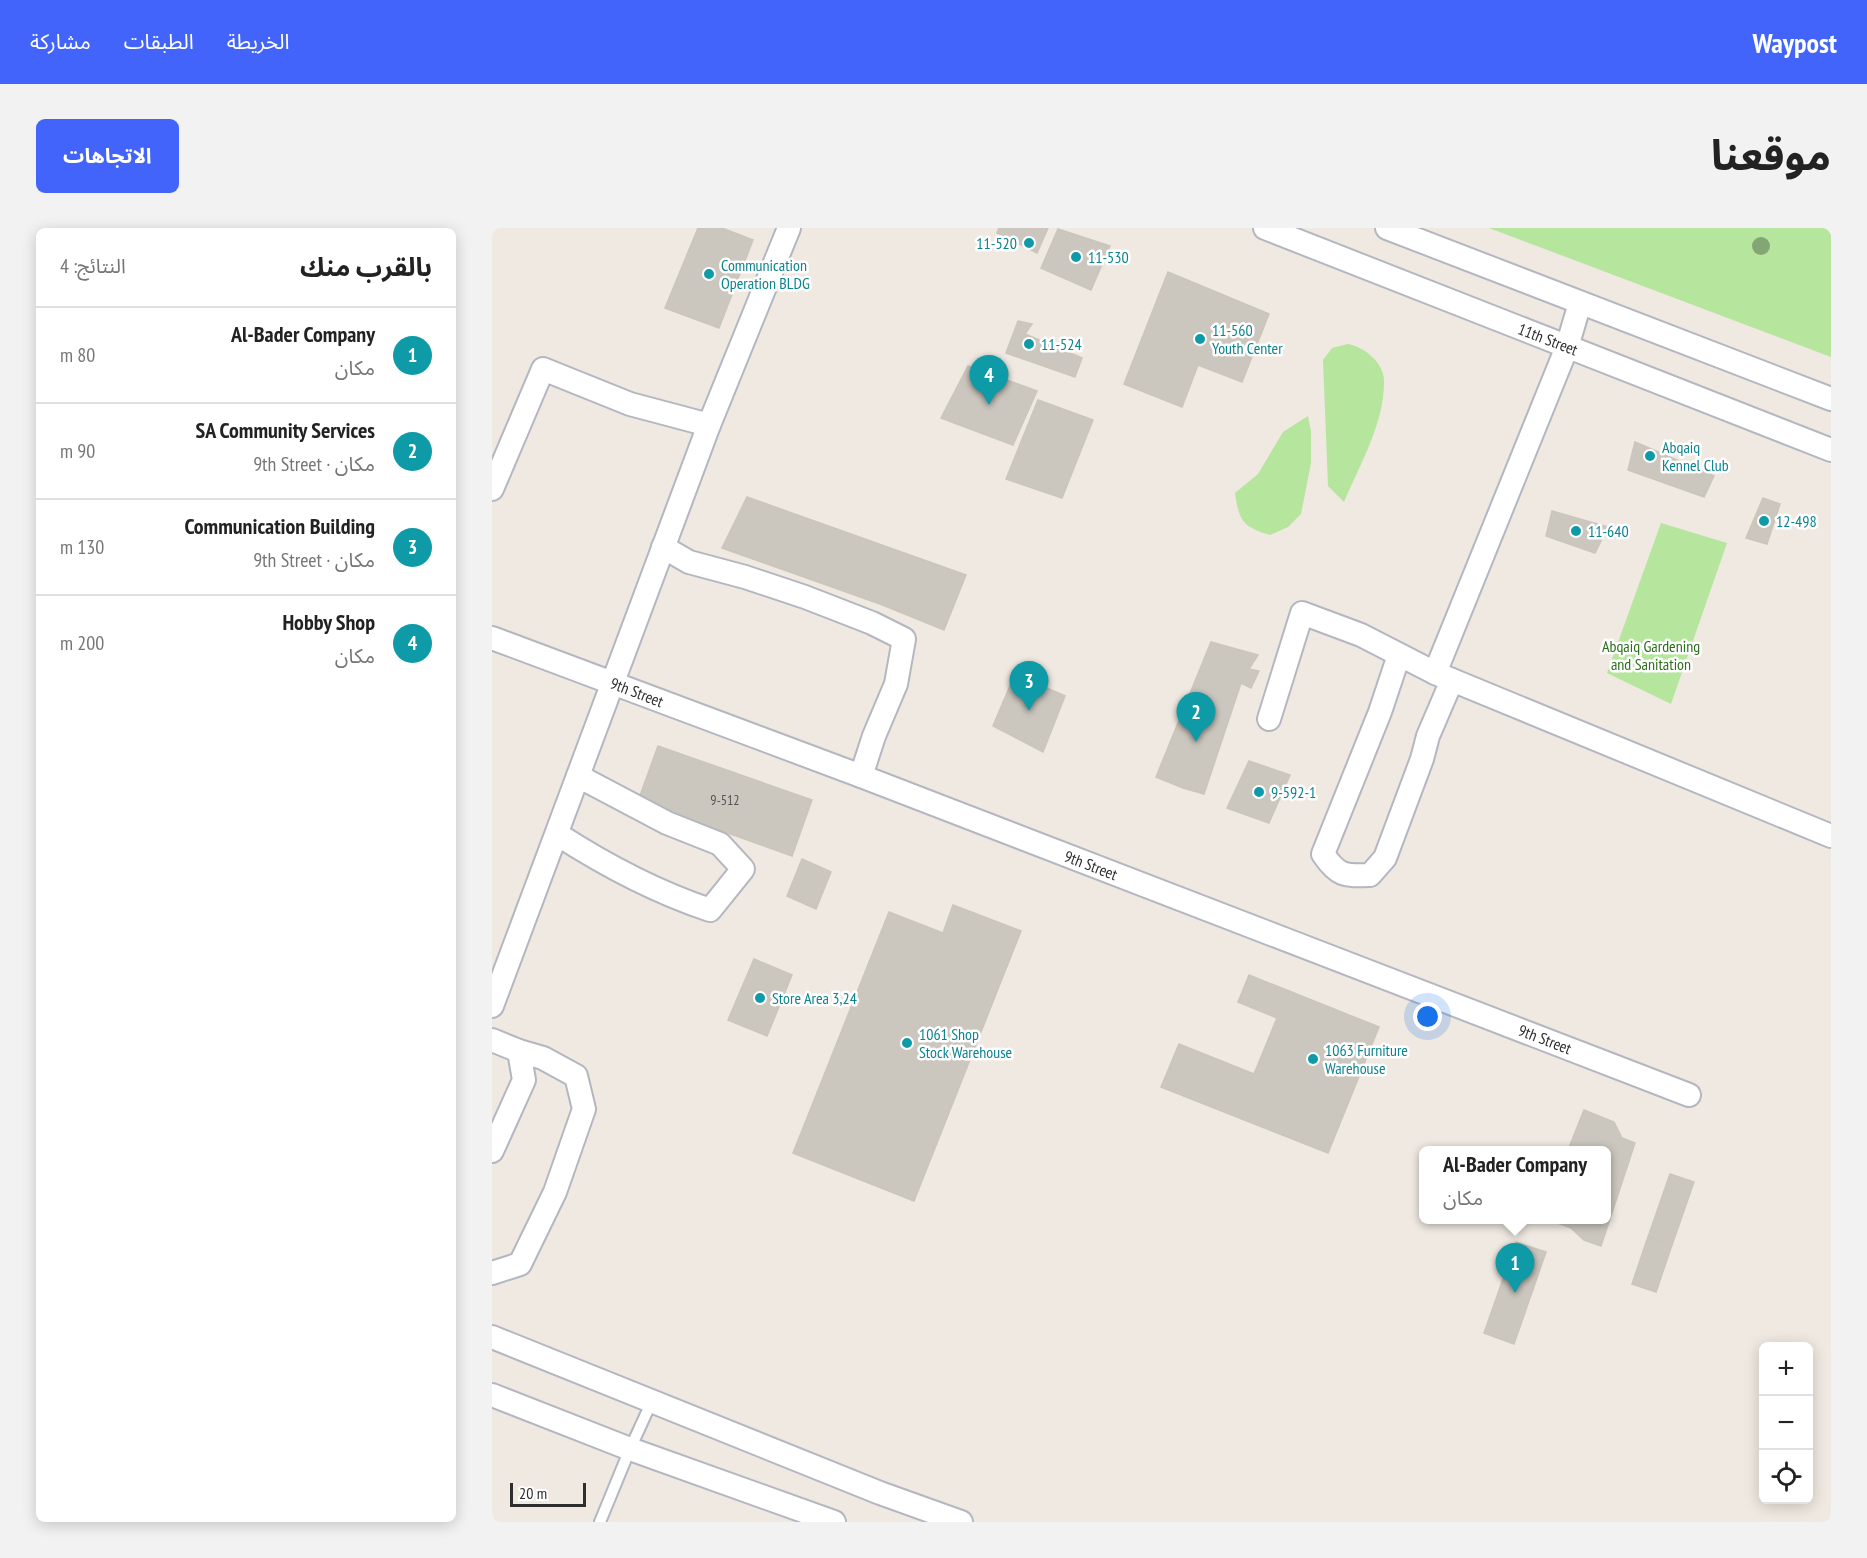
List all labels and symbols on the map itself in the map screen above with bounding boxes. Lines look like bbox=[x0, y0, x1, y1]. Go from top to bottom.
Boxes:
place label: 11-520 bbox=[976, 233, 1017, 253]
marker: 11-520 bbox=[1022, 236, 1036, 250]
place label: 11-530 bbox=[1088, 247, 1129, 267]
marker: 11-530 bbox=[1069, 250, 1083, 264]
place label: Communication Operation BLDG bbox=[721, 255, 810, 293]
marker: Communication Operation BLDG bbox=[702, 267, 716, 281]
street label: 11th Street bbox=[1515, 318, 1581, 360]
place label: 11-560 Youth Center bbox=[1212, 320, 1283, 358]
marker: 11-560 Youth Center bbox=[1193, 332, 1207, 346]
place label: 11-524 bbox=[1041, 334, 1082, 354]
marker: 11-524 bbox=[1022, 337, 1036, 351]
pin: 4 bbox=[970, 356, 1008, 405]
place label: Abqaiq Kennel Club bbox=[1662, 437, 1729, 475]
marker: Abqaiq Kennel Club bbox=[1643, 449, 1657, 463]
place label: 12-498 bbox=[1776, 511, 1817, 531]
marker: 12-498 bbox=[1757, 514, 1771, 528]
place label: 11-640 bbox=[1588, 521, 1629, 541]
marker: 11-640 bbox=[1569, 524, 1583, 538]
park label: Abqaiq Gardening and Sanitation bbox=[1602, 636, 1700, 674]
pin: 3 bbox=[1010, 662, 1048, 711]
street label: 9th Street bbox=[608, 673, 667, 711]
pin: 2 bbox=[1176, 692, 1216, 742]
place label: 9-592-1 bbox=[1271, 782, 1316, 802]
marker: 9-592-1 bbox=[1252, 785, 1266, 799]
house number: 9-512 bbox=[710, 791, 740, 809]
street label: 9th Street bbox=[1062, 846, 1121, 884]
place label: Store Area 3,24 bbox=[772, 988, 857, 1008]
marker: Store Area 3,24 bbox=[753, 991, 767, 1005]
your location bbox=[1413, 1002, 1442, 1031]
street label: 9th Street bbox=[1516, 1020, 1575, 1058]
place label: 1061 Shop Stock Warehouse bbox=[919, 1024, 1012, 1062]
marker: 1061 Shop Stock Warehouse bbox=[900, 1036, 914, 1050]
place label: 1063 Furniture Warehouse bbox=[1325, 1040, 1408, 1078]
marker: 1063 Furniture Warehouse bbox=[1306, 1052, 1320, 1066]
pin: 1 bbox=[1496, 1244, 1534, 1293]
scale bar bbox=[510, 1480, 586, 1508]

